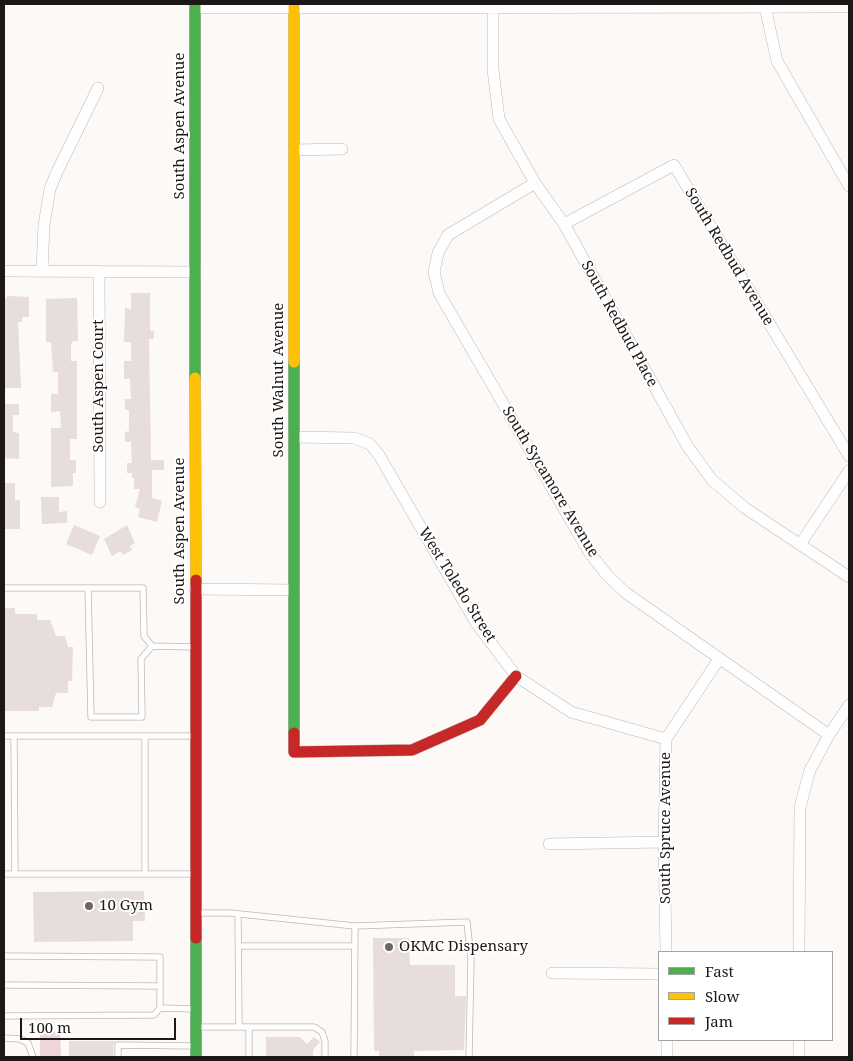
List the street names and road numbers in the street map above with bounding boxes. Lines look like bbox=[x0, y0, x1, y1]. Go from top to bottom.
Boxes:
street label: South Aspen Avenue bbox=[171, 53, 189, 199]
street label: South Redbud Avenue bbox=[681, 185, 777, 329]
street label: South Redbud Place bbox=[577, 258, 661, 390]
street label: South Walnut Avenue bbox=[270, 303, 288, 457]
street label: South Aspen Court bbox=[90, 320, 108, 452]
street label: South Sycamore Avenue bbox=[498, 403, 602, 561]
street label: South Aspen Avenue bbox=[171, 458, 189, 604]
street label: West Toledo Street bbox=[414, 524, 500, 646]
street label: South Spruce Avenue bbox=[657, 752, 675, 904]

